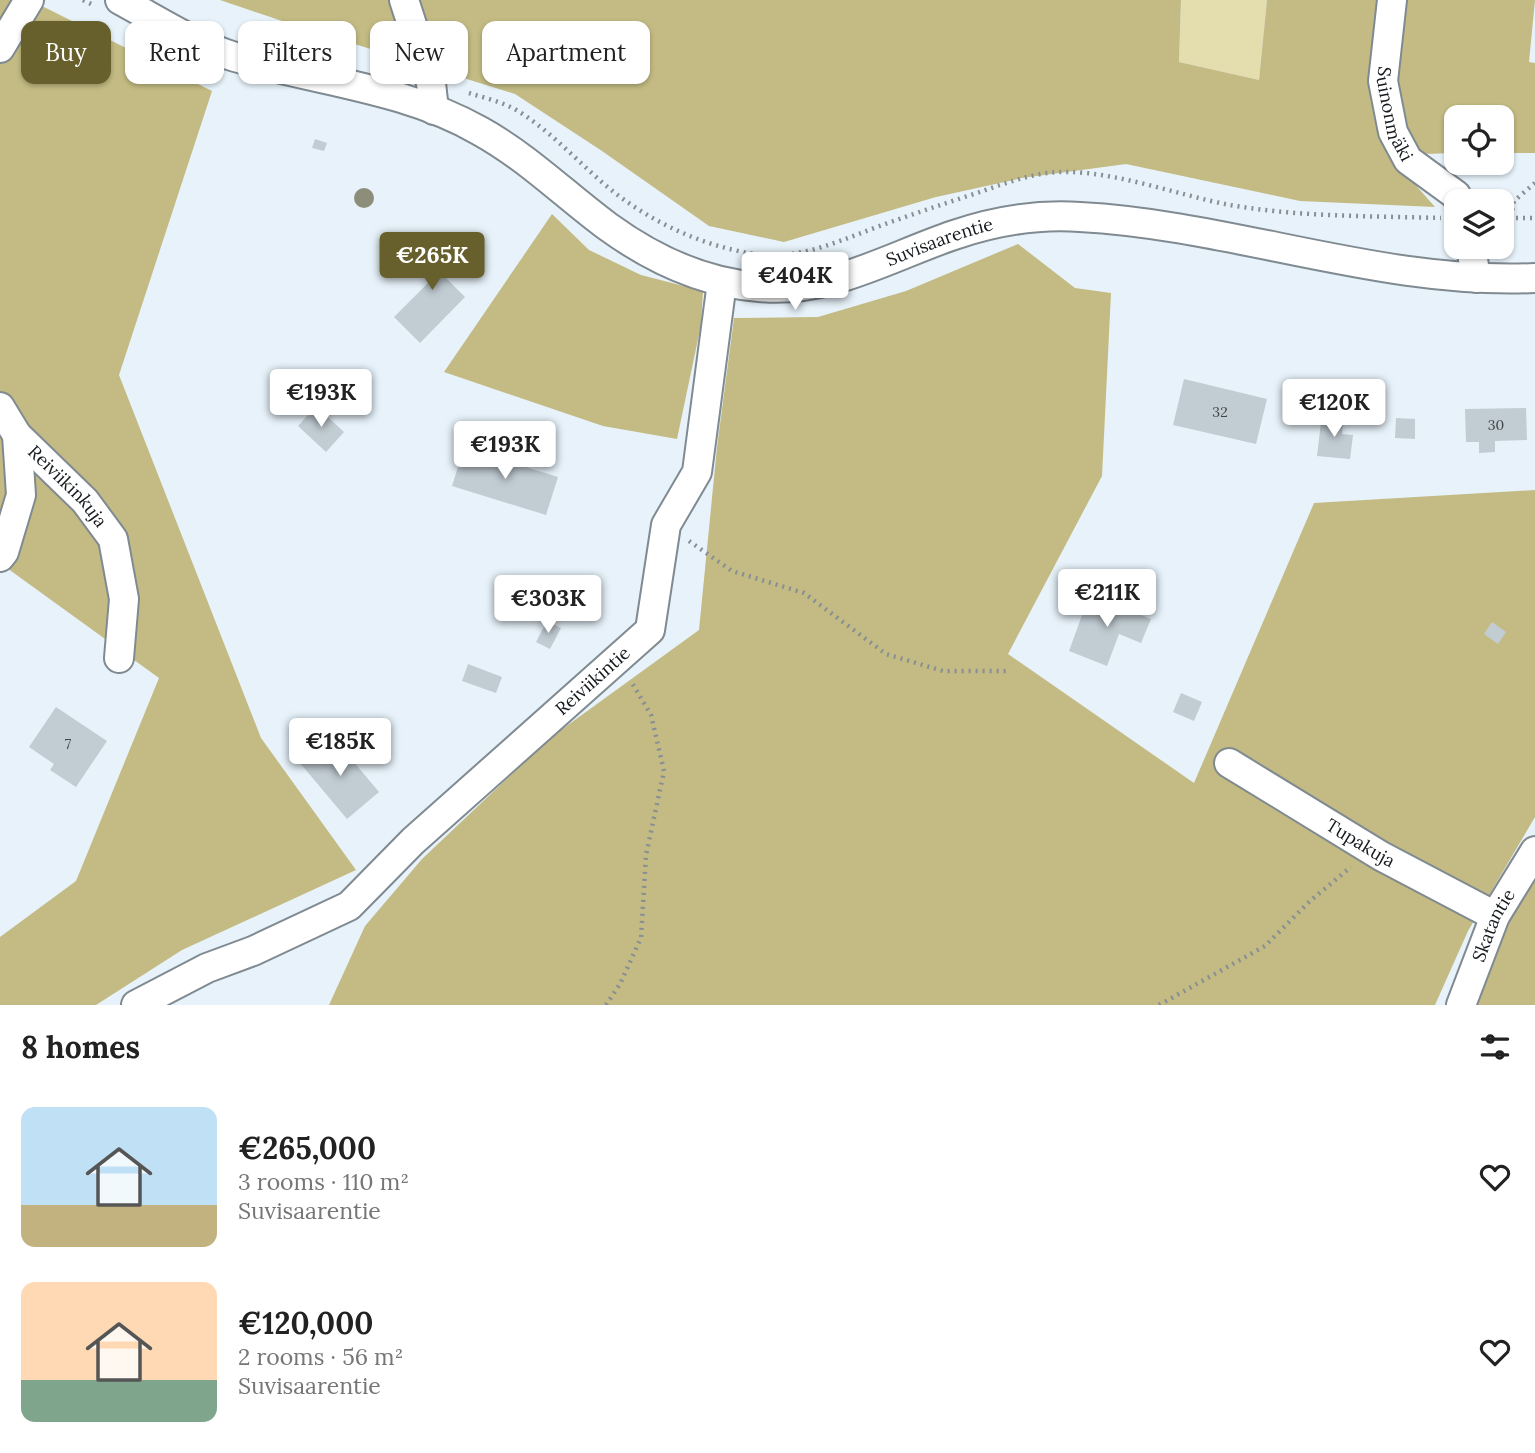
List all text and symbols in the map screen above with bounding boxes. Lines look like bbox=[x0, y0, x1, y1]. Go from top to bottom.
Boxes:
chip: Buy bbox=[21, 21, 111, 84]
chip: Rent bbox=[125, 21, 224, 84]
chip: Filters bbox=[238, 21, 356, 84]
chip: New bbox=[370, 21, 468, 84]
chip: Apartment bbox=[482, 21, 650, 84]
street label: Suinonmäki bbox=[1371, 65, 1419, 165]
map controls bbox=[1444, 105, 1514, 259]
button: locate bbox=[1444, 105, 1514, 175]
button: layers bbox=[1444, 189, 1514, 259]
street label: Suvisaarentie bbox=[883, 212, 995, 271]
pin: €265K bbox=[383, 232, 481, 292]
text: €265K bbox=[396, 240, 468, 269]
pin: €404K bbox=[746, 252, 844, 312]
text: €404K bbox=[758, 260, 832, 289]
pin: €193K bbox=[272, 370, 370, 429]
text: €193K bbox=[286, 377, 356, 406]
pin: €120K bbox=[1285, 380, 1383, 439]
text: €120K bbox=[1298, 387, 1370, 416]
house number: 32 bbox=[1212, 403, 1228, 421]
house number: 30 bbox=[1488, 416, 1504, 434]
pin: €193K bbox=[456, 421, 554, 481]
text: €193K bbox=[470, 429, 540, 458]
street label: Reiviikinkuja bbox=[23, 440, 113, 532]
pin: €211K bbox=[1058, 570, 1156, 629]
pin: €303K bbox=[499, 576, 597, 635]
text: €211K bbox=[1074, 577, 1140, 606]
text: €303K bbox=[510, 583, 586, 612]
street label: Reiviikintie bbox=[550, 641, 635, 720]
pin: €185K bbox=[291, 718, 389, 778]
text: €185K bbox=[305, 726, 375, 755]
house number: 7 bbox=[65, 735, 72, 753]
street label: Tupakuja bbox=[1322, 813, 1399, 872]
street label: Skatantie bbox=[1467, 884, 1520, 965]
text: 8 homes bbox=[21, 1028, 140, 1066]
icon: filters bbox=[1476, 1028, 1514, 1066]
text: €265,000 bbox=[238, 1129, 376, 1167]
icon: home bbox=[77, 1135, 161, 1219]
icon: heart bbox=[1476, 1158, 1514, 1196]
text: 3 rooms · 110 m² bbox=[238, 1167, 409, 1196]
text: Suvisaarentie bbox=[238, 1196, 381, 1225]
text: €120,000 bbox=[238, 1304, 373, 1342]
icon: home bbox=[77, 1310, 161, 1394]
icon: heart bbox=[1476, 1333, 1514, 1371]
text: 2 rooms · 56 m² bbox=[238, 1342, 403, 1371]
text: Suvisaarentie bbox=[238, 1371, 381, 1400]

